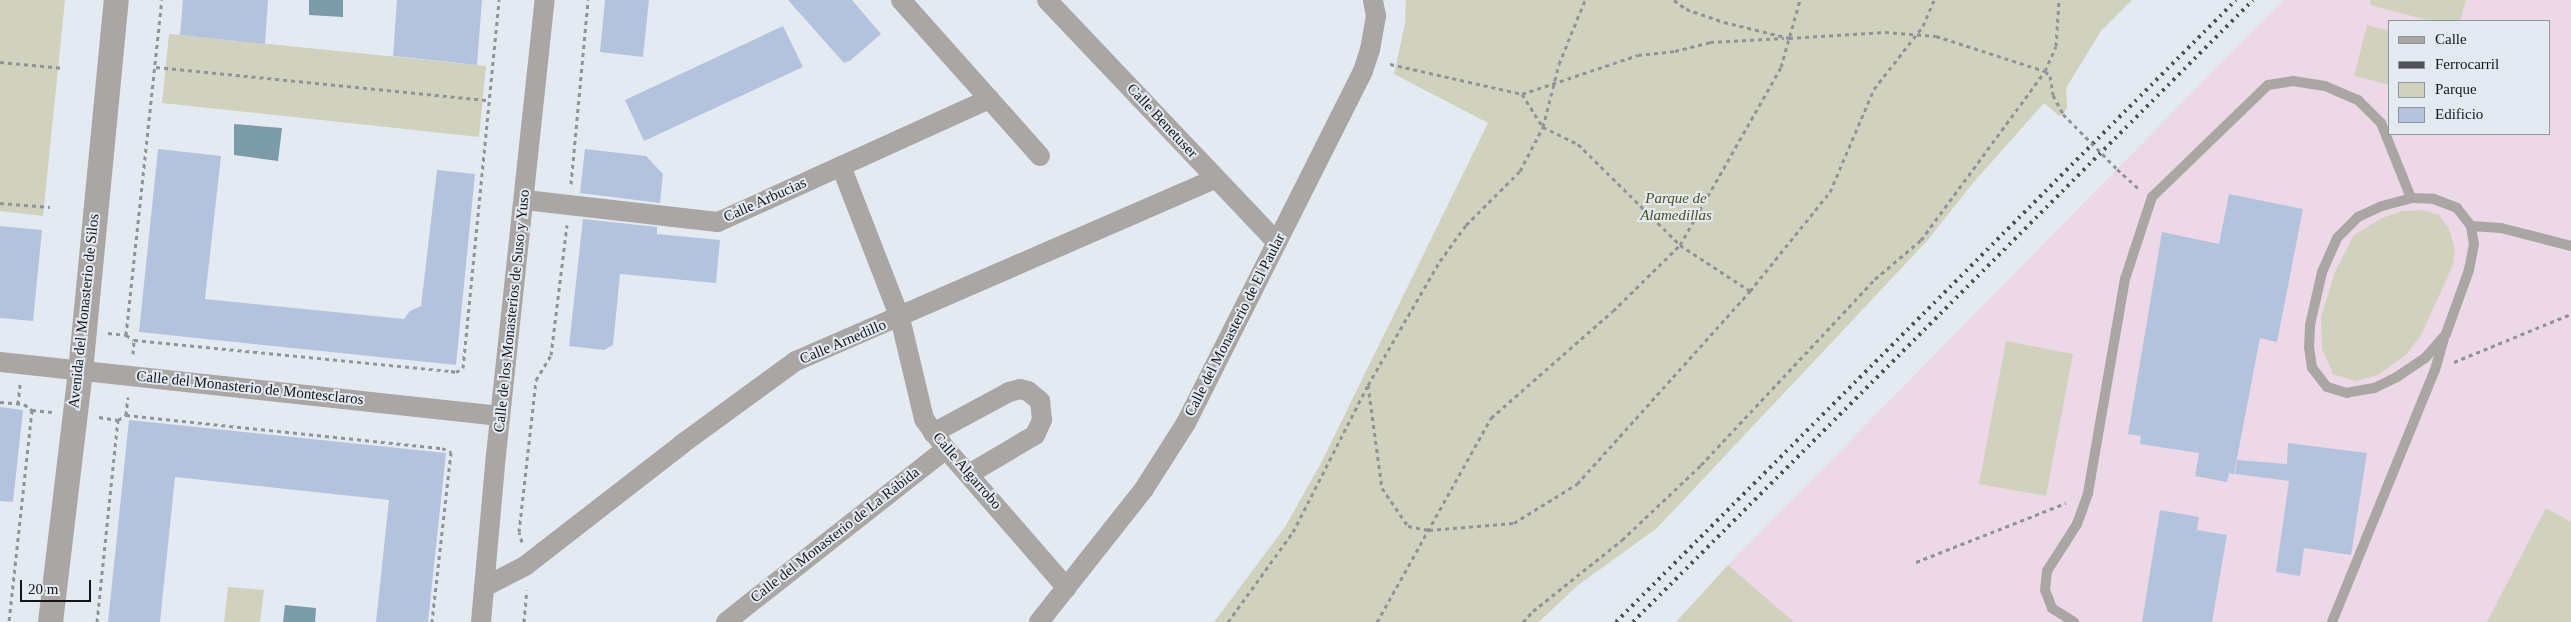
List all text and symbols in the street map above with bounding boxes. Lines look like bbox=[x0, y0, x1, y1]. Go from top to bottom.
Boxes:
legend bbox=[2388, 20, 2551, 135]
text: Calle bbox=[2435, 31, 2467, 47]
text: Ferrocarril bbox=[2435, 56, 2499, 72]
street label: Calle Benetuser bbox=[1123, 80, 1201, 162]
text: Parque bbox=[2435, 81, 2477, 97]
text: Edificio bbox=[2435, 106, 2483, 122]
street label: Calle Arbucias bbox=[720, 174, 810, 226]
street label: Calle de los Monasterios de Suso y Yuso bbox=[490, 188, 534, 434]
park label: Parque de Alamedillas bbox=[1640, 189, 1712, 224]
street label: Avenida del Monasterio de Silos bbox=[65, 213, 103, 409]
street label: Calle del Monasterio de El Paular bbox=[1181, 231, 1289, 419]
street label: Calle Arnedillo bbox=[797, 316, 889, 368]
street label: Calle del Monasterio de Montesclaros bbox=[136, 367, 364, 409]
street label: Calle Algarrobo bbox=[928, 428, 1006, 514]
street label: Calle del Monasterio de La Rábida bbox=[747, 463, 923, 607]
scale bar bbox=[22, 570, 94, 602]
text: 20 m bbox=[28, 581, 58, 597]

